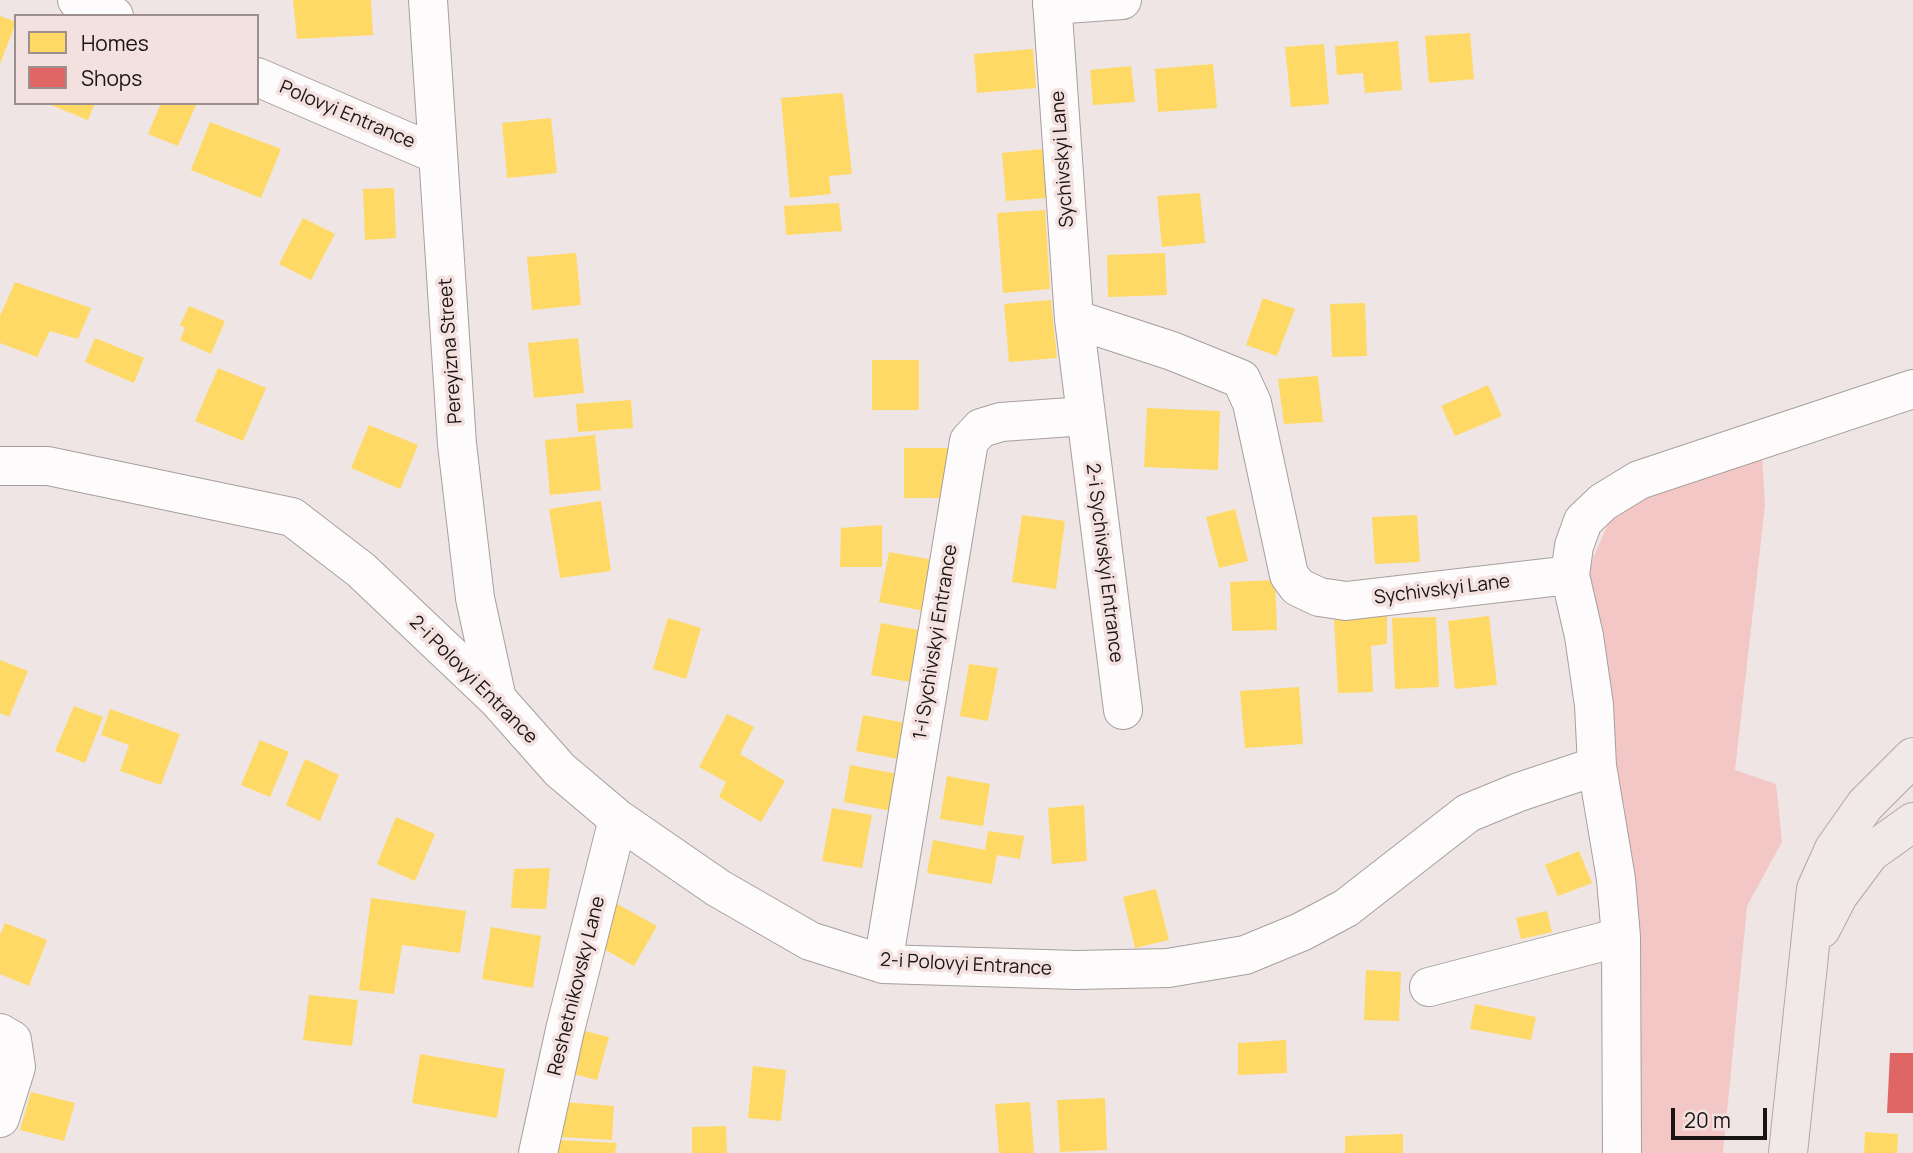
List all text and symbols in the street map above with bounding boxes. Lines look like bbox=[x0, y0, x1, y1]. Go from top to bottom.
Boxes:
legend bbox=[14, 14, 259, 105]
text: Homes bbox=[81, 29, 149, 57]
text: Shops bbox=[81, 64, 142, 92]
street label: Polovyi Entrance bbox=[276, 76, 418, 154]
street label: Sychivskyi Lane bbox=[1047, 90, 1079, 228]
street label: Pereyizna Street bbox=[435, 277, 467, 425]
street label: 2-i Sychivskyi Entrance bbox=[1080, 462, 1128, 664]
street label: 1-i Sychivskyi Entrance bbox=[909, 543, 963, 741]
street label: Sychivskyi Lane bbox=[1373, 570, 1511, 610]
street label: 2-i Polovyi Entrance bbox=[404, 611, 542, 749]
street label: Reshetnikovsky Lane bbox=[544, 894, 610, 1078]
street label: 2-i Polovyi Entrance bbox=[879, 949, 1053, 981]
scale bar bbox=[1675, 1094, 1771, 1138]
text: 20 m bbox=[1684, 1106, 1731, 1134]

